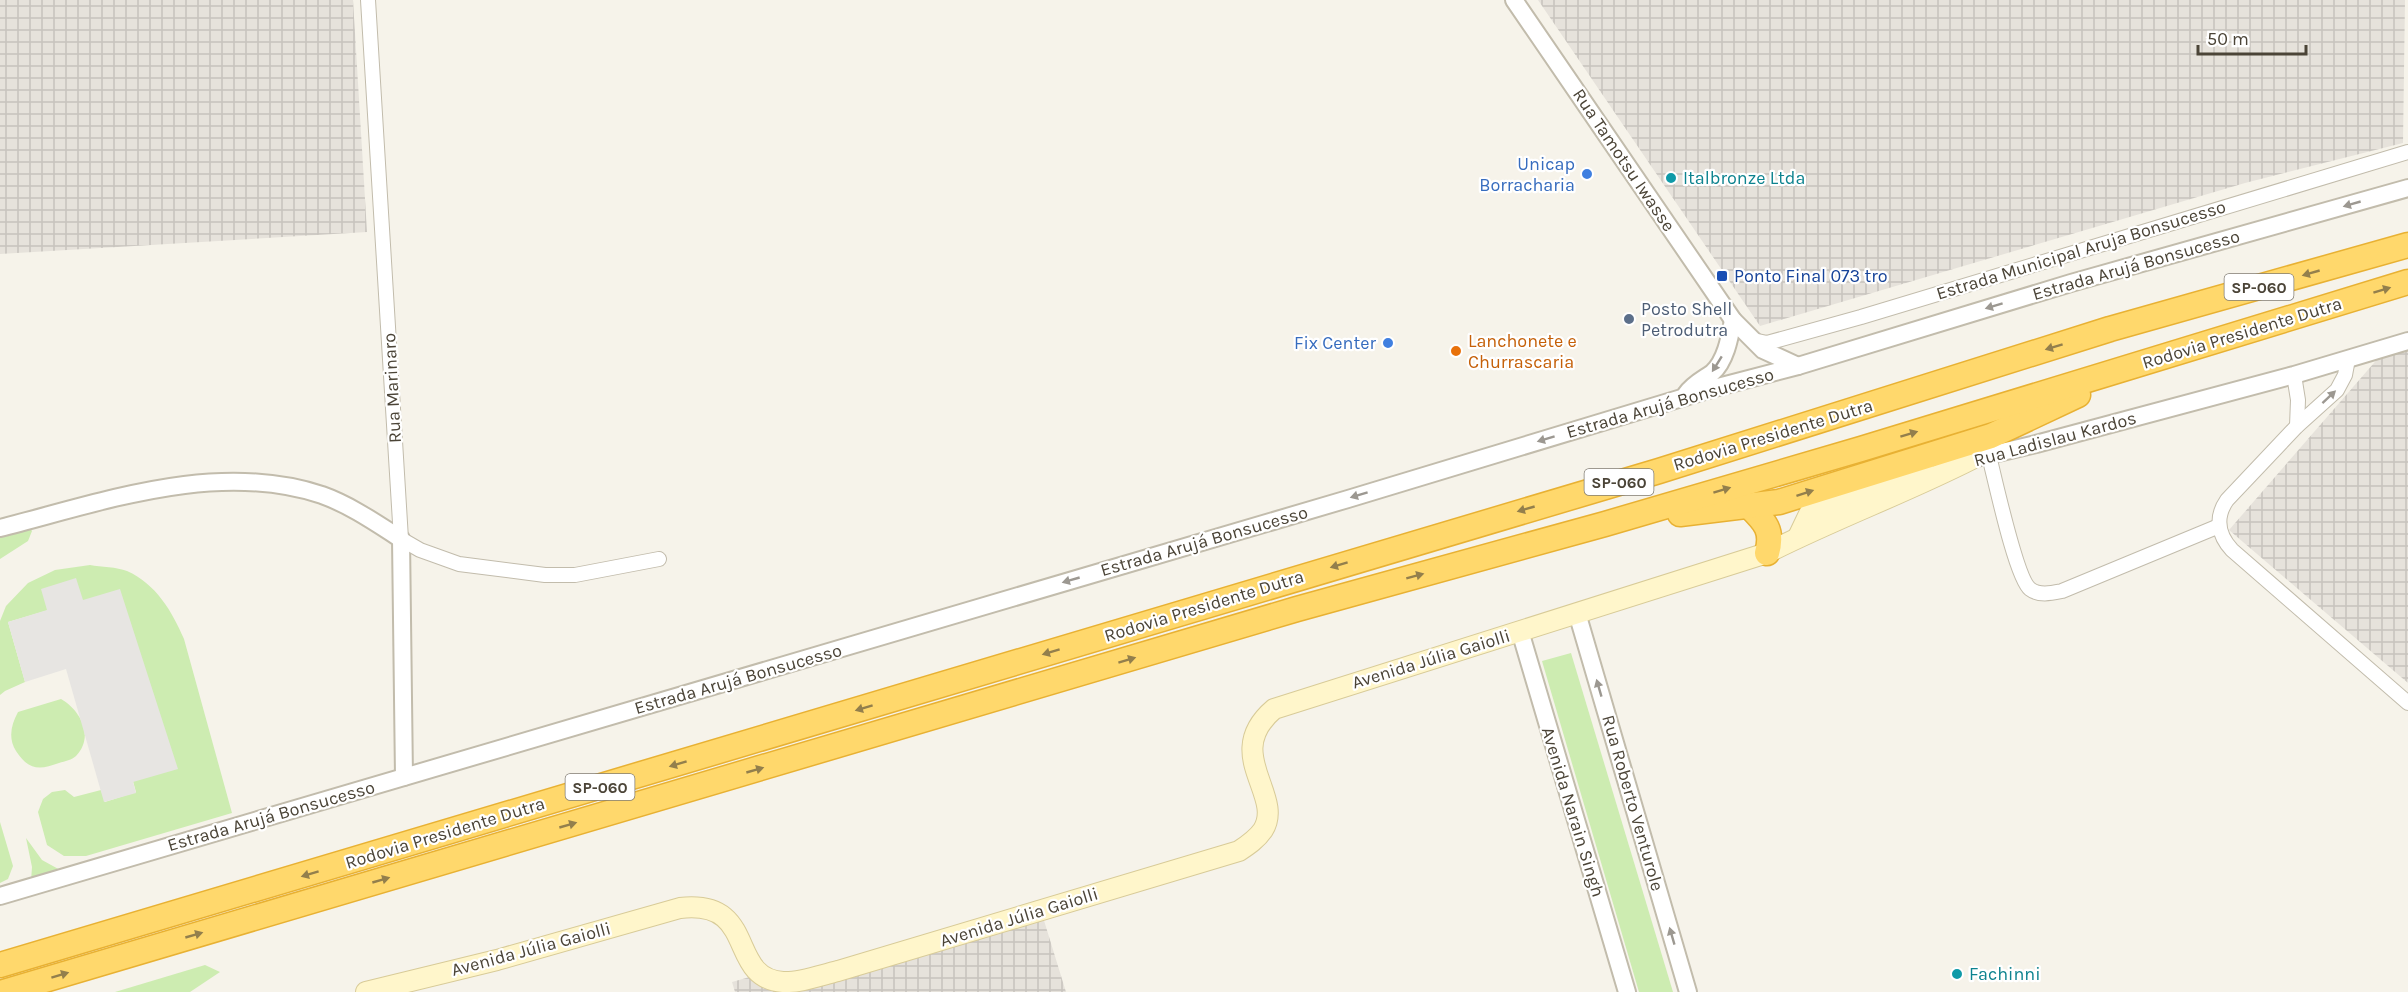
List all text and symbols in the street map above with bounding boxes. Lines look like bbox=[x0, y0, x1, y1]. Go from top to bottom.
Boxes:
scale bar bbox=[2198, 18, 2306, 56]
text: 50 m bbox=[2207, 28, 2249, 50]
street label: Rua Tamotsu Iwasse bbox=[1568, 84, 1680, 236]
place label: Unicap Borracharia bbox=[1479, 153, 1575, 196]
marker: Unicap Borracharia bbox=[1580, 167, 1594, 181]
place label: Italbronze Ltda bbox=[1683, 167, 1805, 189]
marker: Italbronze Ltda bbox=[1664, 171, 1678, 185]
street label: Estrada Municipal Aruja Bonsucesso bbox=[1934, 195, 2228, 305]
one-way arrow bbox=[2343, 200, 2361, 209]
street label: Estrada Arujá Bonsucesso bbox=[2030, 225, 2242, 305]
place label: Ponto Final 073 tro bbox=[1734, 265, 1888, 287]
one-way arrow bbox=[2302, 268, 2320, 278]
marker: Ponto Final 073 tro bbox=[1715, 269, 1729, 283]
road number: SP-060 bbox=[2224, 274, 2294, 300]
one-way arrow bbox=[2373, 285, 2391, 294]
street label: Rodovia Presidente Dutra bbox=[2140, 292, 2344, 374]
place label: Posto Shell Petrodutra bbox=[1641, 298, 1732, 341]
one-way arrow bbox=[1985, 302, 2003, 311]
marker: Posto Shell Petrodutra bbox=[1622, 312, 1636, 326]
place label: Lanchonete e Churrascaria bbox=[1468, 330, 1577, 373]
street label: Rua Marinaro bbox=[378, 332, 406, 444]
place label: Fix Center bbox=[1294, 332, 1376, 354]
marker: Fix Center bbox=[1381, 336, 1395, 350]
one-way arrow bbox=[2045, 343, 2063, 352]
marker: Lanchonete e Churrascaria bbox=[1449, 344, 1463, 358]
one-way arrow bbox=[1712, 356, 1723, 372]
street label: Estrada Arujá Bonsucesso bbox=[1564, 363, 1776, 443]
one-way arrow bbox=[2322, 390, 2337, 404]
street label: Rodovia Presidente Dutra bbox=[1671, 394, 1875, 476]
street label: Rua Ladislau Kardos bbox=[1971, 407, 2139, 471]
one-way arrow bbox=[1900, 429, 1918, 438]
one-way arrow bbox=[1537, 435, 1555, 444]
road number: SP-060 bbox=[1584, 469, 1654, 495]
one-way arrow bbox=[1713, 485, 1731, 494]
one-way arrow bbox=[1796, 488, 1814, 498]
one-way arrow bbox=[1350, 491, 1368, 500]
street label: Estrada Arujá Bonsucesso bbox=[1098, 501, 1310, 581]
one-way arrow bbox=[1517, 505, 1535, 515]
one-way arrow bbox=[1330, 561, 1348, 570]
street label: Rodovia Presidente Dutra bbox=[1102, 565, 1306, 647]
one-way arrow bbox=[1406, 571, 1425, 581]
one-way arrow bbox=[1062, 576, 1080, 585]
street label: Avenida Júlia Gaiolli bbox=[1349, 624, 1513, 694]
street label: Estrada Arujá Bonsucesso bbox=[632, 639, 844, 719]
one-way arrow bbox=[1042, 648, 1060, 657]
one-way arrow bbox=[1118, 655, 1136, 664]
one-way arrow bbox=[1594, 679, 1603, 697]
one-way arrow bbox=[855, 704, 873, 713]
street label: Rua Roberto Venturole bbox=[1597, 712, 1669, 894]
street label: Avenida Narain Singh bbox=[1537, 724, 1609, 900]
one-way arrow bbox=[669, 760, 687, 769]
one-way arrow bbox=[746, 765, 764, 774]
road number: SP-060 bbox=[566, 774, 634, 800]
street label: Estrada Arujá Bonsucesso bbox=[165, 776, 377, 856]
street label: Rodovia Presidente Dutra bbox=[343, 792, 547, 874]
one-way arrow bbox=[559, 820, 577, 829]
one-way arrow bbox=[301, 870, 319, 879]
one-way arrow bbox=[372, 875, 390, 884]
street label: Avenida Júlia Gaiolli bbox=[937, 882, 1101, 952]
street label: Avenida Júlia Gaiolli bbox=[449, 917, 613, 981]
one-way arrow bbox=[1667, 927, 1676, 945]
one-way arrow bbox=[185, 930, 203, 939]
place label: Fachinni bbox=[1969, 963, 2041, 985]
marker: Fachinni bbox=[1950, 967, 1964, 981]
one-way arrow bbox=[51, 970, 69, 979]

